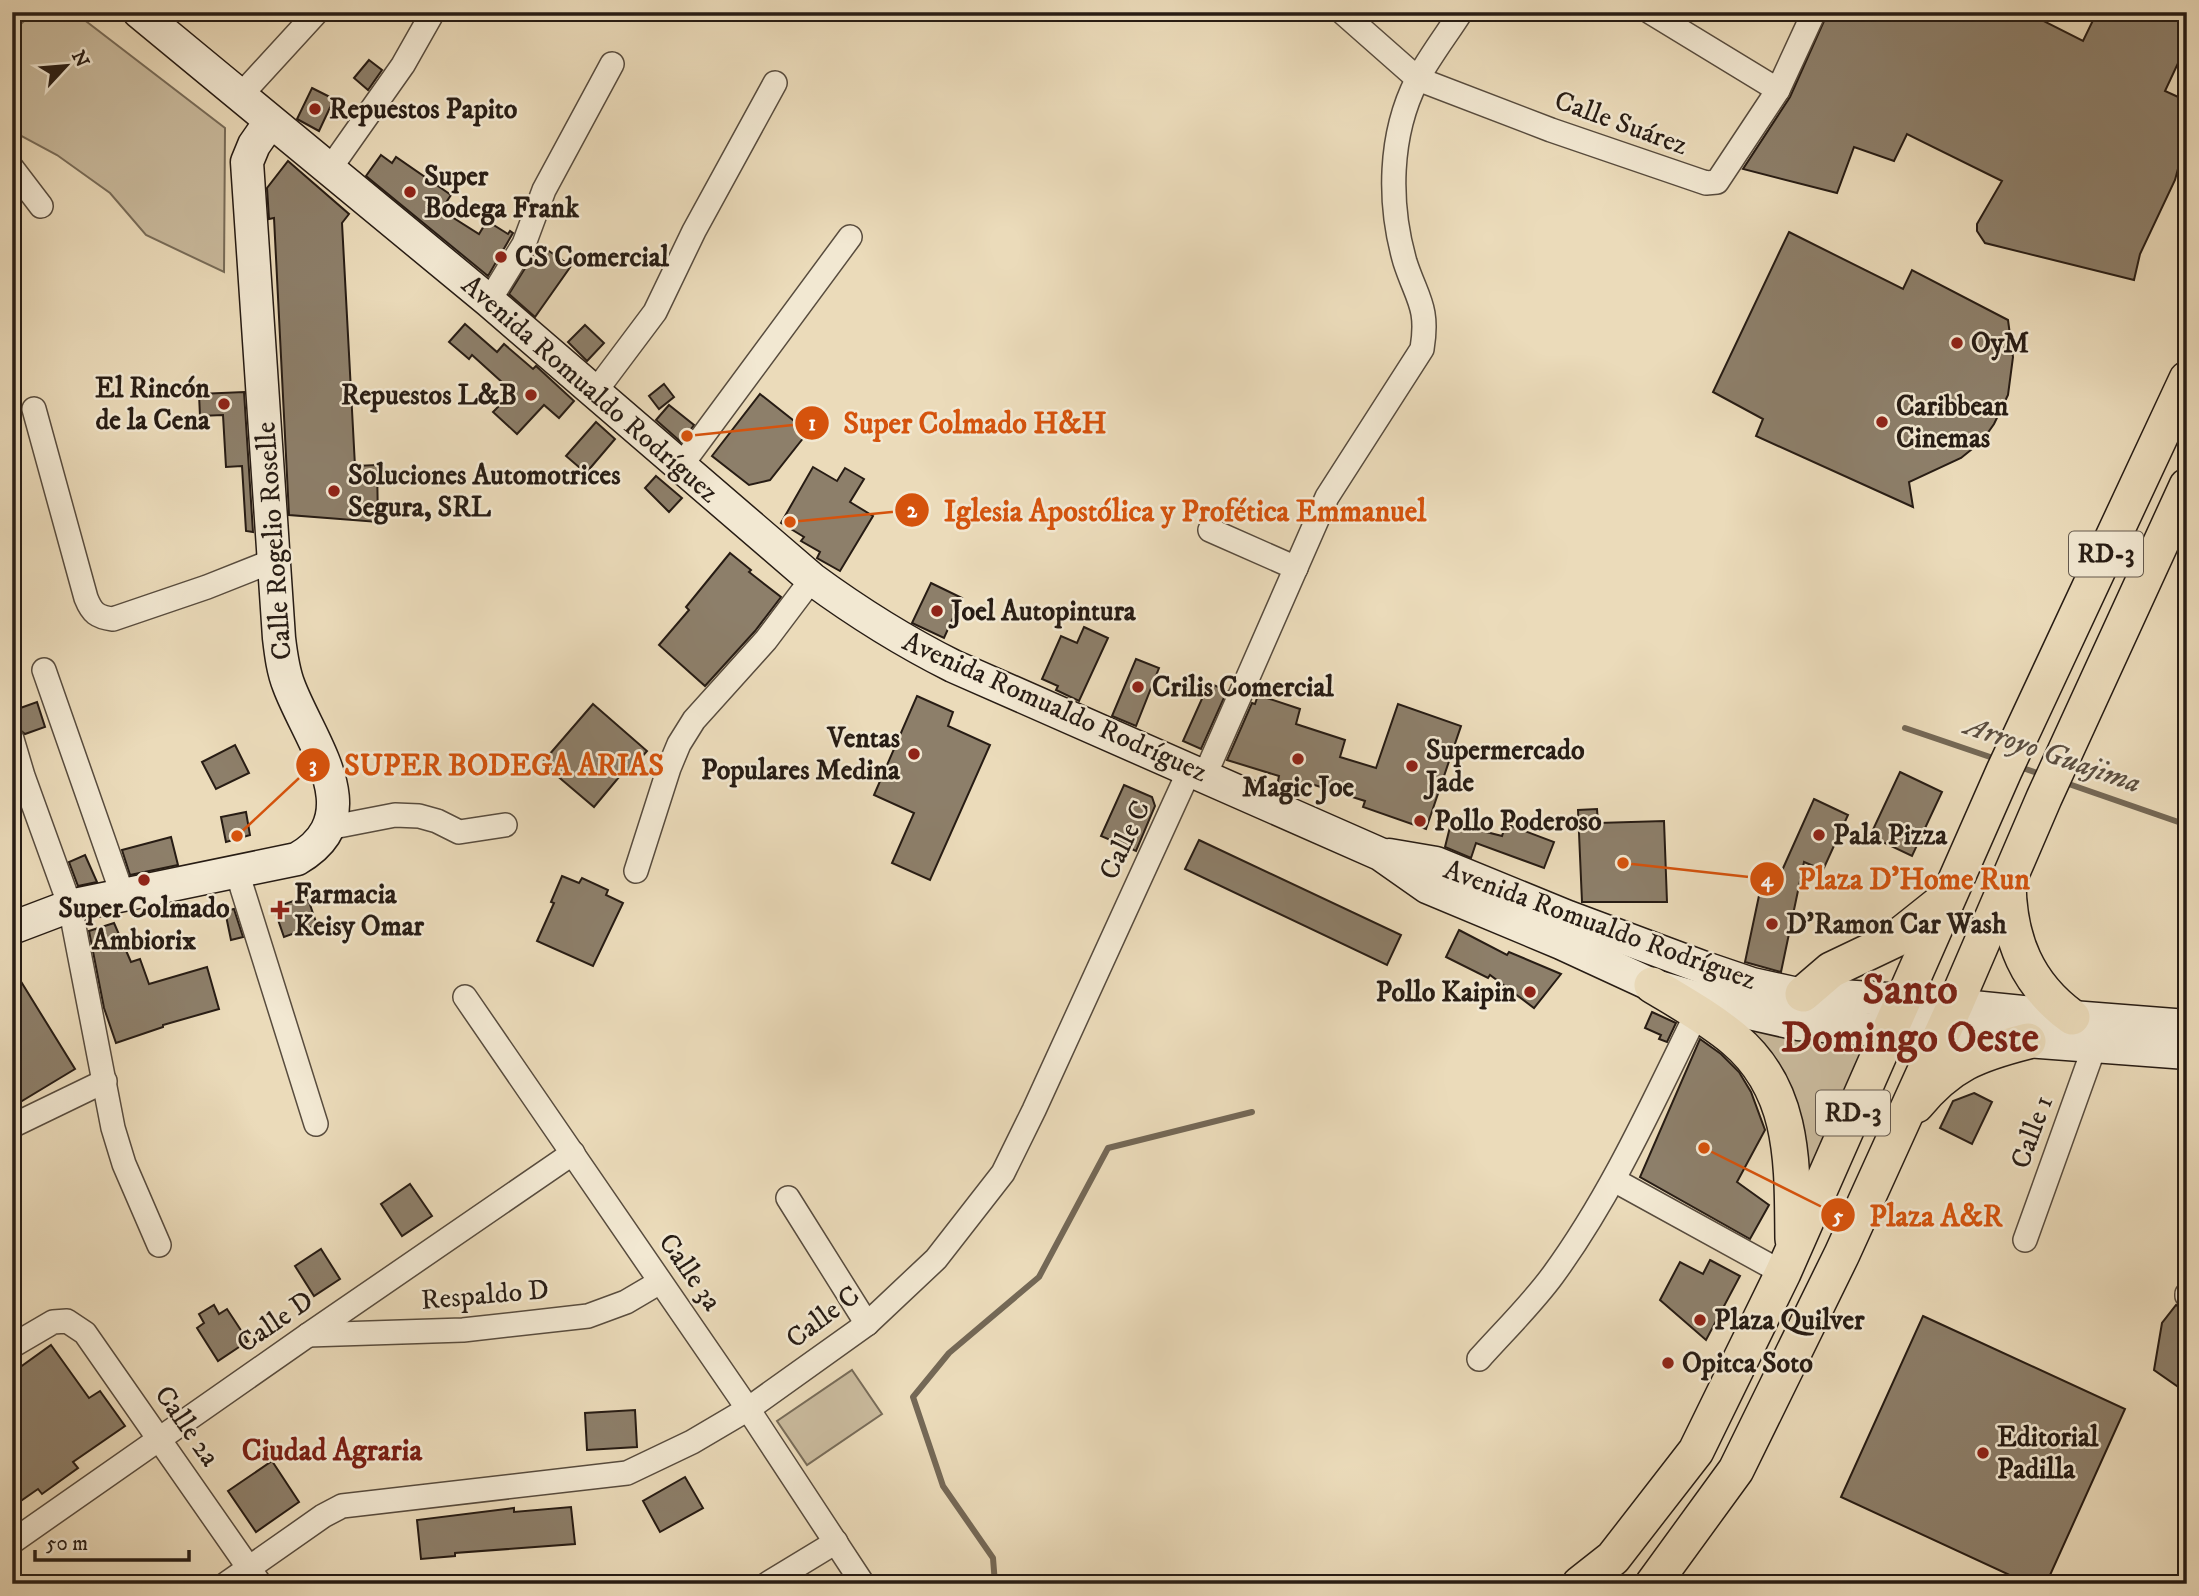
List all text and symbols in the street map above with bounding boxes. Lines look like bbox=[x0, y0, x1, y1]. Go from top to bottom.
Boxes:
north arrow bbox=[32, 32, 102, 102]
text: N bbox=[66, 47, 94, 72]
street label: Calle Suárez bbox=[1550, 83, 1692, 163]
place label: Repuestos Papito bbox=[329, 92, 518, 127]
marker: Repuestos Papito bbox=[307, 101, 323, 117]
place label: Super Bodega Frank bbox=[424, 159, 580, 226]
marker: Super Bodega Frank bbox=[402, 184, 418, 200]
place label: CS Comercial bbox=[515, 240, 670, 275]
marker: CS Comercial bbox=[493, 249, 509, 265]
street label: Avenida Romualdo Rodríguez bbox=[454, 268, 726, 510]
place label: OyM bbox=[1971, 326, 2029, 361]
marker: OyM bbox=[1949, 335, 1965, 351]
place label: El Rincón de la Cena bbox=[95, 371, 211, 438]
place label: Repuestos L&B bbox=[341, 378, 517, 413]
marker: Repuestos L&B bbox=[523, 387, 539, 403]
place label: Caribbean Cinemas bbox=[1896, 389, 2009, 456]
marker: El Rincón de la Cena bbox=[216, 396, 232, 412]
callout: Super Colmado H&H bbox=[795, 397, 1121, 448]
text: Super Colmado H&H bbox=[843, 406, 1107, 443]
text: 1 bbox=[808, 411, 816, 437]
marker: Caribbean Cinemas bbox=[1874, 414, 1890, 430]
street label: Calle Rogelio Roselle bbox=[248, 421, 300, 661]
place label: Soluciones Automotrices Segura, SRL bbox=[348, 458, 621, 525]
marker: Soluciones Automotrices Segura, SRL bbox=[326, 483, 342, 499]
callout: Iglesia Apostólica y Profética Emmanuel bbox=[895, 485, 1440, 536]
text: Iglesia Apostólica y Profética Emmanuel bbox=[944, 494, 1427, 531]
text: 2 bbox=[907, 498, 918, 524]
road number: RD-3 bbox=[2069, 532, 2143, 576]
place label: Joel Autopintura bbox=[948, 594, 1137, 629]
marker: Joel Autopintura bbox=[929, 603, 945, 619]
street label: Avenida Romualdo Rodríguez bbox=[897, 624, 1213, 790]
place label: Crilis Comercial bbox=[1152, 670, 1334, 705]
marker: Crilis Comercial bbox=[1130, 679, 1146, 695]
water label: Arroyo Guajima bbox=[1958, 707, 2146, 802]
place label: Ventas Populares Medina bbox=[701, 721, 901, 788]
place label: Supermercado Jade bbox=[1423, 733, 1585, 800]
callout: SUPER BODEGA ARIAS bbox=[295, 739, 678, 790]
marker: Ventas Populares Medina bbox=[906, 746, 922, 762]
text: SUPER BODEGA ARIAS bbox=[344, 748, 664, 785]
marker: Magic Joe bbox=[1290, 751, 1306, 767]
text: 3 bbox=[309, 753, 317, 779]
marker: Supermercado Jade bbox=[1404, 758, 1420, 774]
place label: Magic Joe bbox=[1242, 770, 1355, 805]
street label: Calle C bbox=[1092, 795, 1158, 885]
place label: Pollo Poderoso bbox=[1434, 804, 1602, 839]
marker: Pollo Poderoso bbox=[1412, 813, 1428, 829]
place label: Pala Pizza bbox=[1833, 818, 1948, 853]
marker: Pala Pizza bbox=[1811, 827, 1827, 843]
street label: Avenida Romualdo Rodríguez bbox=[1439, 852, 1761, 998]
callout: Plaza D'Home Run bbox=[1749, 853, 2044, 904]
text: Plaza D'Home Run bbox=[1798, 862, 2030, 899]
text: 4 bbox=[1761, 867, 1774, 893]
marker: Super Colmado Ambiorix bbox=[136, 872, 152, 888]
place label: Farmacia Keisy Omar bbox=[294, 877, 425, 944]
place label: Super Colmado Ambiorix bbox=[58, 891, 230, 958]
marker: Farmacia Keisy Omar bbox=[272, 902, 288, 918]
place label: D'Ramon Car Wash bbox=[1786, 907, 2007, 942]
marker: D'Ramon Car Wash bbox=[1764, 916, 1780, 932]
district label: Santo Domingo Oeste bbox=[1781, 965, 2039, 1065]
place label: Pollo Kaipin bbox=[1376, 975, 1516, 1010]
marker: Pollo Kaipin bbox=[1522, 984, 1538, 1000]
road number: RD-3 bbox=[1816, 1090, 1890, 1136]
street label: Calle 1 bbox=[2003, 1091, 2061, 1173]
callout: Plaza A&R bbox=[1820, 1190, 2016, 1241]
text: Plaza A&R bbox=[1869, 1199, 2004, 1236]
text: 5 bbox=[1832, 1204, 1844, 1230]
street label: Calle 3a bbox=[651, 1226, 729, 1318]
street label: Respaldo D bbox=[420, 1272, 550, 1318]
street label: Calle C bbox=[779, 1278, 867, 1356]
street label: Calle D bbox=[230, 1283, 320, 1361]
place label: Plaza Quilver bbox=[1714, 1303, 1865, 1338]
marker: Plaza Quilver bbox=[1692, 1312, 1708, 1328]
place label: Opitca Soto bbox=[1682, 1346, 1813, 1381]
marker: Opitca Soto bbox=[1660, 1355, 1676, 1371]
street label: Calle 2a bbox=[147, 1379, 227, 1473]
place label: Editorial Padilla bbox=[1997, 1420, 2099, 1487]
district label: Ciudad Agraria bbox=[242, 1433, 423, 1470]
marker: Editorial Padilla bbox=[1975, 1445, 1991, 1461]
scale bar bbox=[35, 1519, 189, 1563]
text: 50 m bbox=[46, 1531, 88, 1557]

